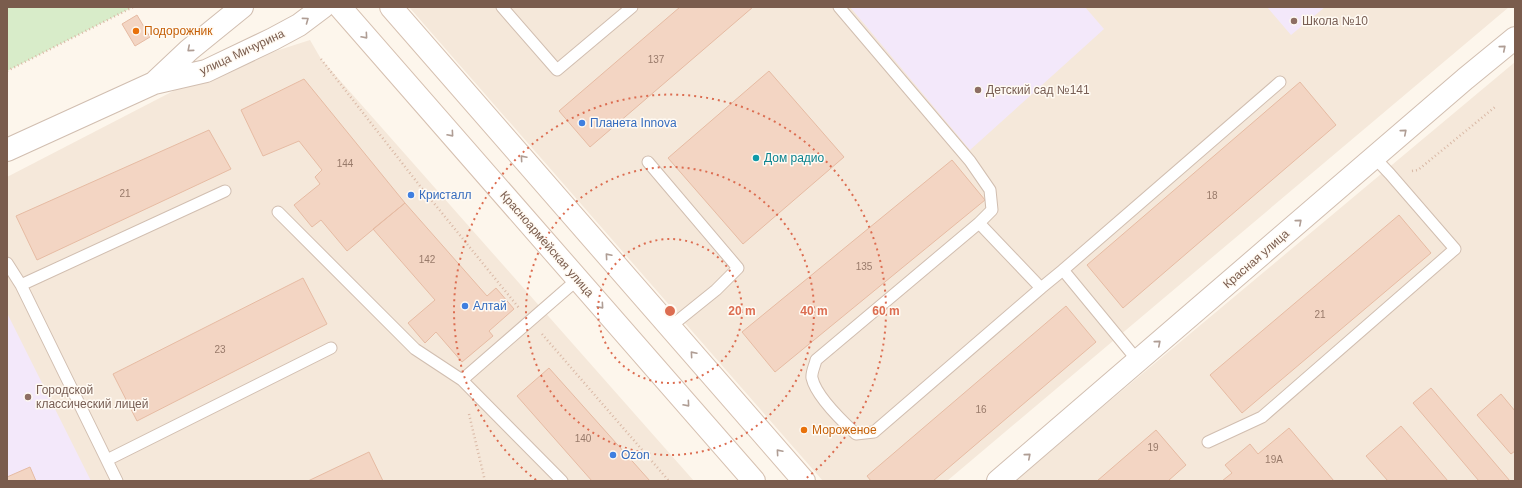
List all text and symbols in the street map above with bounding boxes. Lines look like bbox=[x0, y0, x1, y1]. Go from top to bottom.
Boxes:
place label: Школа №10 bbox=[1302, 14, 1368, 28]
marker: Школа №10 bbox=[1289, 16, 1299, 26]
one-way arrow bbox=[301, 18, 308, 25]
place label: Подорожник bbox=[144, 24, 213, 38]
marker: Подорожник bbox=[131, 26, 141, 36]
street label: улица Мичурина bbox=[197, 26, 287, 78]
one-way arrow bbox=[361, 32, 368, 39]
one-way arrow bbox=[187, 45, 195, 52]
one-way arrow bbox=[1498, 45, 1505, 52]
house number: 137 bbox=[648, 54, 665, 65]
place label: Детский сад №141 bbox=[986, 83, 1090, 97]
marker: Детский сад №141 bbox=[973, 85, 983, 95]
place label: Планета Innova bbox=[590, 116, 677, 130]
marker: Планета Innova bbox=[577, 118, 587, 128]
one-way arrow bbox=[1399, 129, 1406, 136]
one-way arrow bbox=[446, 130, 453, 137]
place label: Дом радио bbox=[764, 151, 825, 165]
marker: Дом радио bbox=[751, 153, 761, 163]
one-way arrow bbox=[520, 155, 527, 162]
house number: 144 bbox=[337, 158, 354, 169]
house number: 21 bbox=[119, 188, 131, 199]
place label: Кристалл bbox=[419, 188, 471, 202]
street label: Красноармейская улица bbox=[497, 188, 597, 300]
marker: Кристалл bbox=[406, 190, 416, 200]
house number: 18 bbox=[1206, 190, 1218, 201]
one-way arrow bbox=[1294, 219, 1302, 226]
street label: Красная улица bbox=[1220, 226, 1292, 291]
one-way arrow bbox=[605, 253, 612, 260]
house number: 142 bbox=[419, 254, 436, 265]
house number: 135 bbox=[856, 261, 873, 272]
place label: Алтай bbox=[473, 299, 507, 313]
marker: Алтай bbox=[460, 301, 470, 311]
one-way arrow bbox=[596, 301, 604, 309]
centre of rings bbox=[663, 304, 677, 318]
text: 20 m bbox=[728, 304, 756, 318]
text: 40 m bbox=[800, 304, 828, 318]
text: 60 m bbox=[872, 304, 900, 318]
house number: 21 bbox=[1314, 309, 1326, 320]
one-way arrow bbox=[1153, 341, 1161, 348]
house number: 23 bbox=[214, 344, 226, 355]
one-way arrow bbox=[691, 351, 698, 358]
place label: Городской классический лицей bbox=[36, 383, 149, 411]
marker: Городской классический лицей bbox=[23, 392, 33, 402]
one-way arrow bbox=[682, 399, 689, 407]
house number: 16 bbox=[975, 404, 987, 415]
place label: Мороженое bbox=[812, 423, 877, 437]
marker: Мороженое bbox=[799, 425, 809, 435]
house number: 140 bbox=[575, 433, 592, 444]
house number: 19 bbox=[1147, 442, 1159, 453]
place label: Ozon bbox=[621, 448, 650, 462]
one-way arrow bbox=[776, 449, 783, 456]
marker: Ozon bbox=[608, 450, 618, 460]
one-way arrow bbox=[1023, 453, 1031, 460]
house number: 19А bbox=[1265, 454, 1283, 465]

